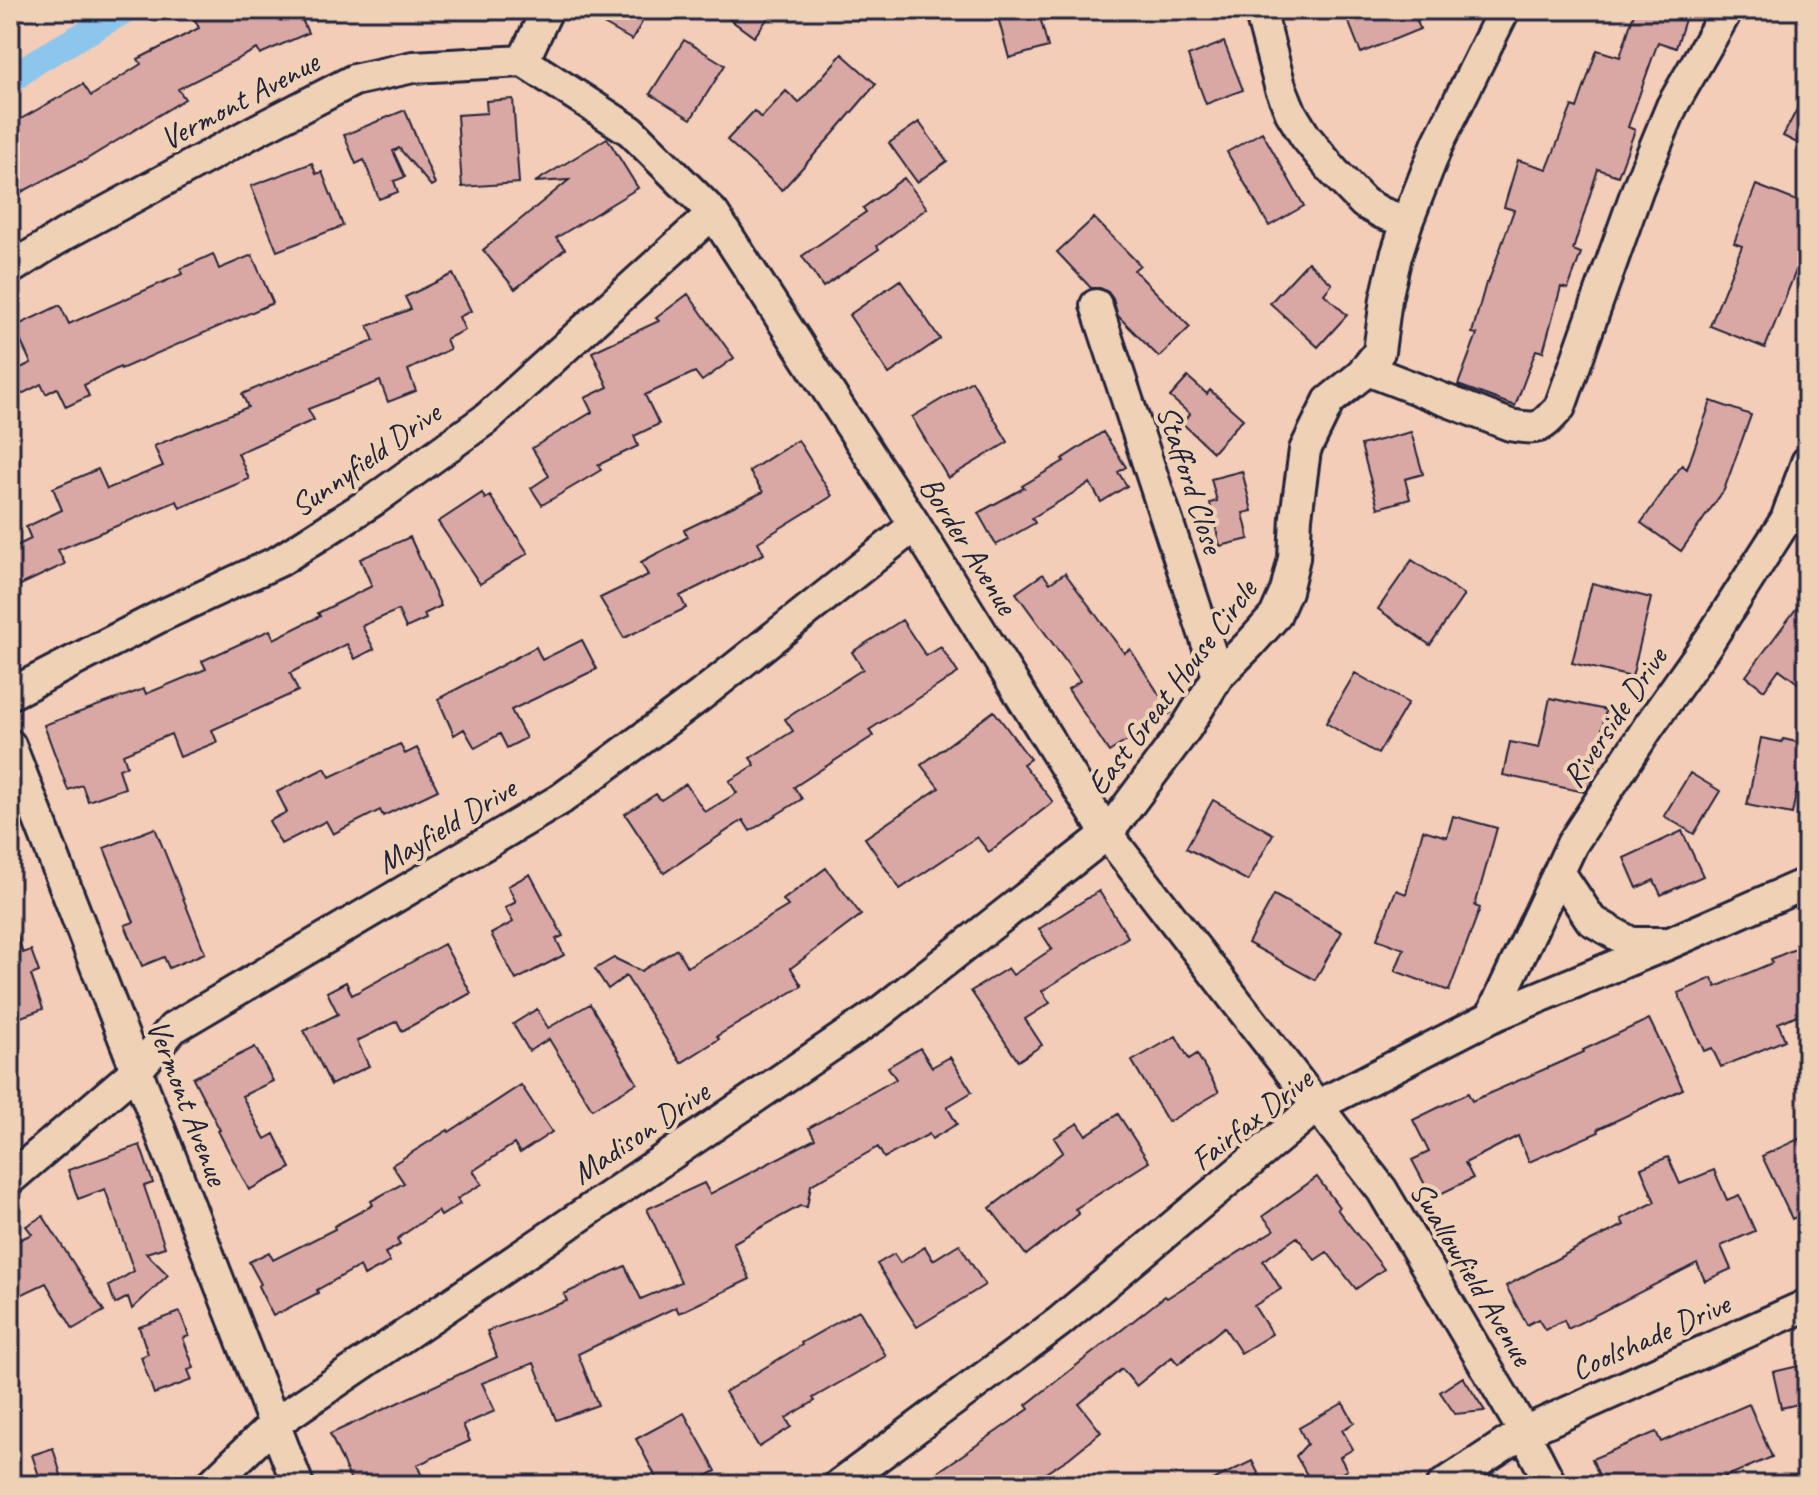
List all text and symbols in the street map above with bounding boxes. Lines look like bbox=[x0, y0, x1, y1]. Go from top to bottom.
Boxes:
street label: Vermont Avenue bbox=[153, 40, 328, 159]
street label: Sunnyfield Drive bbox=[282, 391, 451, 526]
street label: Stafford Close bbox=[1147, 400, 1234, 561]
street label: Border Avenue bbox=[910, 469, 1028, 624]
street label: East Great House Circle bbox=[1077, 569, 1267, 803]
street label: Riverside Drive bbox=[1553, 637, 1678, 795]
street label: Mayfield Drive bbox=[369, 766, 526, 883]
street label: Vermont Avenue bbox=[137, 1014, 239, 1193]
street label: Fairfax Drive bbox=[1182, 1057, 1323, 1180]
street label: Madison Drive bbox=[564, 1070, 719, 1193]
street label: Swallowfield Avenue bbox=[1400, 1173, 1544, 1375]
street label: Coolshade Drive bbox=[1564, 1282, 1738, 1390]

